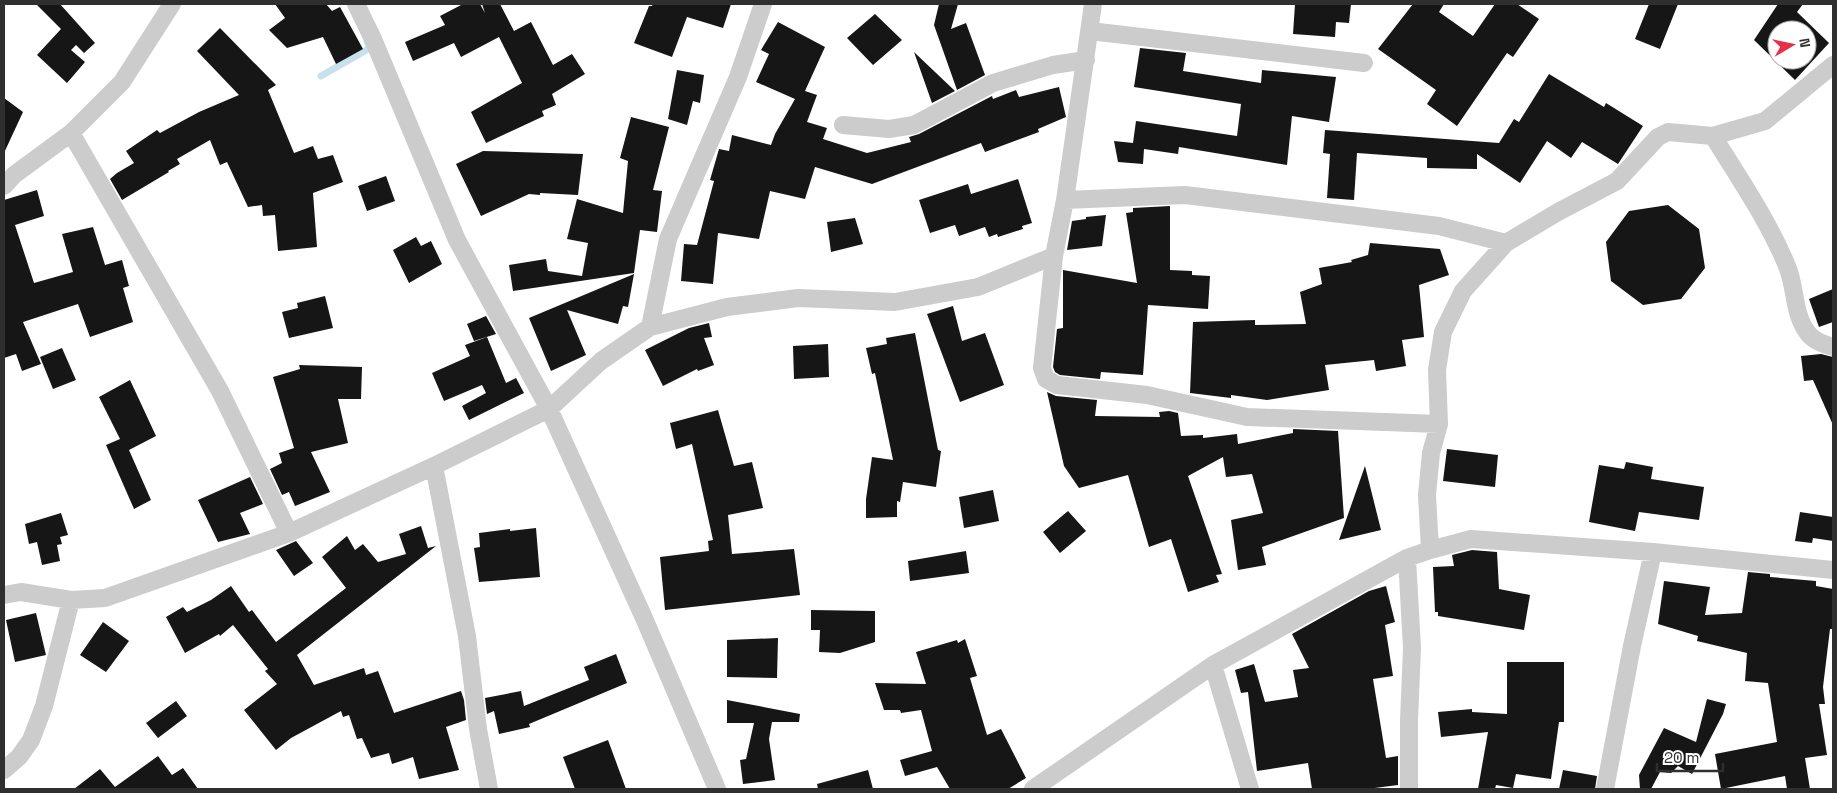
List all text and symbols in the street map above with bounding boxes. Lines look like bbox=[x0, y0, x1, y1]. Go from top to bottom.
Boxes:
north arrow bbox=[1767, 20, 1817, 70]
text: N bbox=[1795, 37, 1814, 49]
scale bar bbox=[1657, 740, 1723, 772]
text: 20 m bbox=[1664, 748, 1699, 767]

